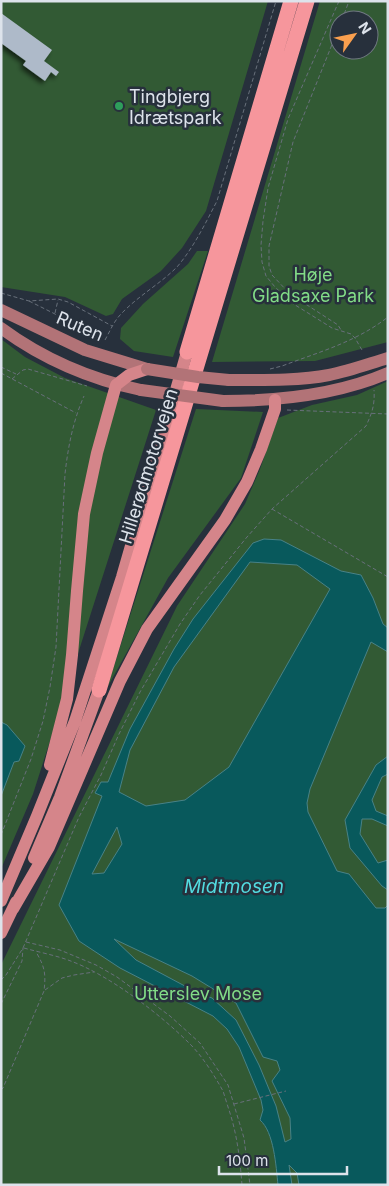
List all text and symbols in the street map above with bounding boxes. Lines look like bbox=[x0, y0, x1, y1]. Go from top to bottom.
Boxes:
north arrow bbox=[329, 10, 379, 60]
text: N bbox=[355, 19, 375, 37]
place label: Tingbjerg Idrætspark bbox=[129, 86, 222, 128]
marker: Tingbjerg Idrætspark bbox=[113, 100, 125, 112]
park label: Høje Gladsaxe Park bbox=[252, 264, 374, 306]
street label: Ruten bbox=[53, 307, 107, 345]
street label: Hillerødmotorvejen bbox=[114, 386, 182, 546]
water label: Midtmosen bbox=[184, 875, 284, 898]
park label: Utterslev Mose bbox=[134, 983, 262, 1004]
scale bar bbox=[219, 1144, 346, 1176]
text: 100 m bbox=[226, 1151, 268, 1170]

